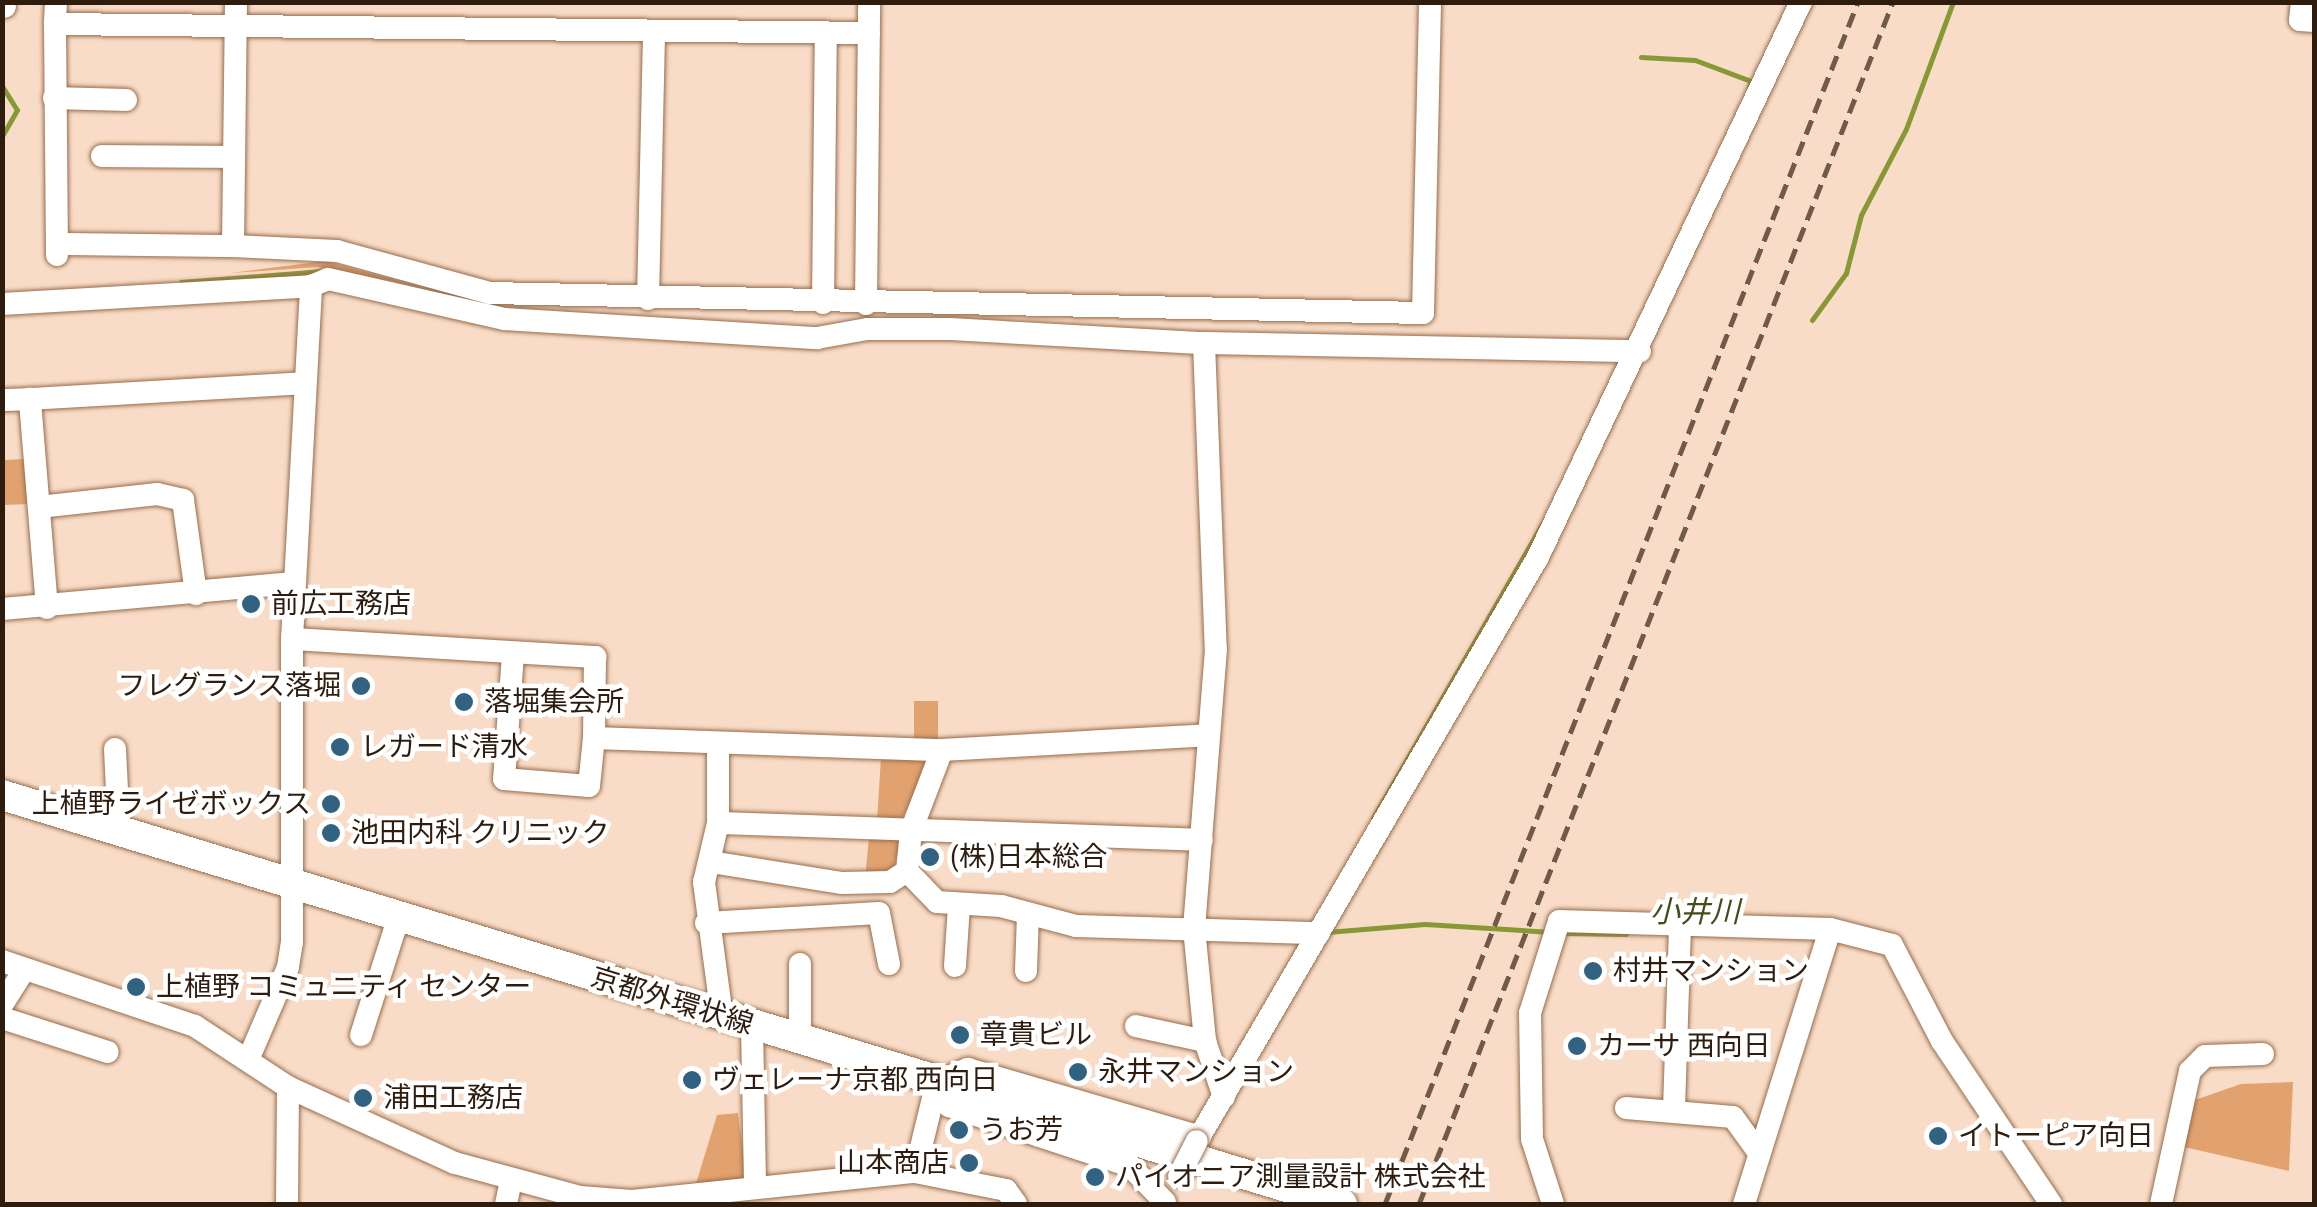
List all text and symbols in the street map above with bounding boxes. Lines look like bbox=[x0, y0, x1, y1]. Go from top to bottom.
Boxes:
place label: 前広工務店 bbox=[271, 587, 411, 621]
marker: 前広工務店 bbox=[240, 593, 262, 615]
place label: フレグランス落堀 bbox=[117, 669, 341, 703]
marker: フレグランス落堀 bbox=[350, 675, 372, 697]
place label: 落堀集会所 bbox=[484, 685, 624, 719]
marker: 落堀集会所 bbox=[453, 691, 475, 713]
place label: レガード清水 bbox=[360, 730, 528, 764]
marker: レガード清水 bbox=[329, 736, 351, 758]
place label: 上植野ライゼボックス bbox=[31, 787, 311, 821]
marker: 上植野ライゼボックス bbox=[320, 793, 342, 815]
place label: 池田内科 クリニック bbox=[351, 816, 609, 850]
marker: 池田内科 クリニック bbox=[320, 822, 342, 844]
place label: (株)日本総合 bbox=[950, 840, 1108, 874]
marker: (株)日本総合 bbox=[919, 846, 941, 868]
water label: 小井川 bbox=[1650, 894, 1740, 930]
place label: 村井マンション bbox=[1613, 954, 1809, 988]
street label: 京都外環状線 bbox=[587, 960, 757, 1042]
marker: 村井マンション bbox=[1582, 960, 1604, 982]
place label: 上植野 コミュニティ センター bbox=[156, 970, 533, 1004]
marker: 上植野 コミュニティ センター bbox=[125, 976, 147, 998]
place label: 章貴ビル bbox=[980, 1018, 1092, 1052]
marker: 章貴ビル bbox=[949, 1024, 971, 1046]
place label: カーサ 西向日 bbox=[1597, 1029, 1771, 1063]
marker: カーサ 西向日 bbox=[1566, 1035, 1588, 1057]
place label: 永井マンション bbox=[1098, 1055, 1294, 1089]
marker: 永井マンション bbox=[1067, 1061, 1089, 1083]
place label: ヴェレーナ京都 西向日 bbox=[712, 1063, 998, 1097]
marker: ヴェレーナ京都 西向日 bbox=[681, 1069, 703, 1091]
place label: 浦田工務店 bbox=[383, 1081, 523, 1115]
marker: 浦田工務店 bbox=[352, 1087, 374, 1109]
place label: うお芳 bbox=[979, 1113, 1063, 1147]
marker: うお芳 bbox=[948, 1119, 970, 1141]
place label: イトーピア向日 bbox=[1958, 1119, 2154, 1153]
marker: イトーピア向日 bbox=[1927, 1125, 1949, 1147]
place label: 山本商店 bbox=[837, 1146, 949, 1180]
marker: 山本商店 bbox=[958, 1152, 980, 1174]
place label: パイオニア測量設計 株式会社 bbox=[1115, 1160, 1485, 1194]
marker: パイオニア測量設計 株式会社 bbox=[1084, 1166, 1106, 1188]

